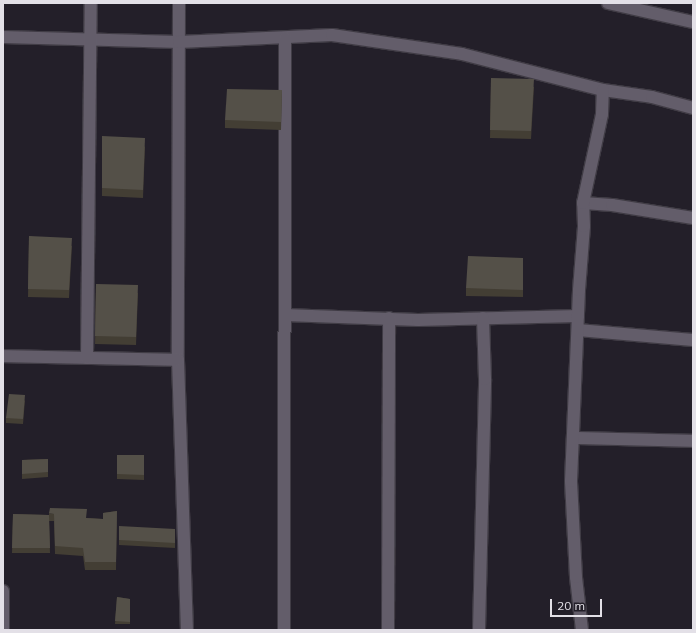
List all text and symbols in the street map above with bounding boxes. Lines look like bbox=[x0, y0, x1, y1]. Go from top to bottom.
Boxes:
scale bar bbox=[552, 591, 604, 617]
text: 20 m bbox=[557, 598, 585, 613]

